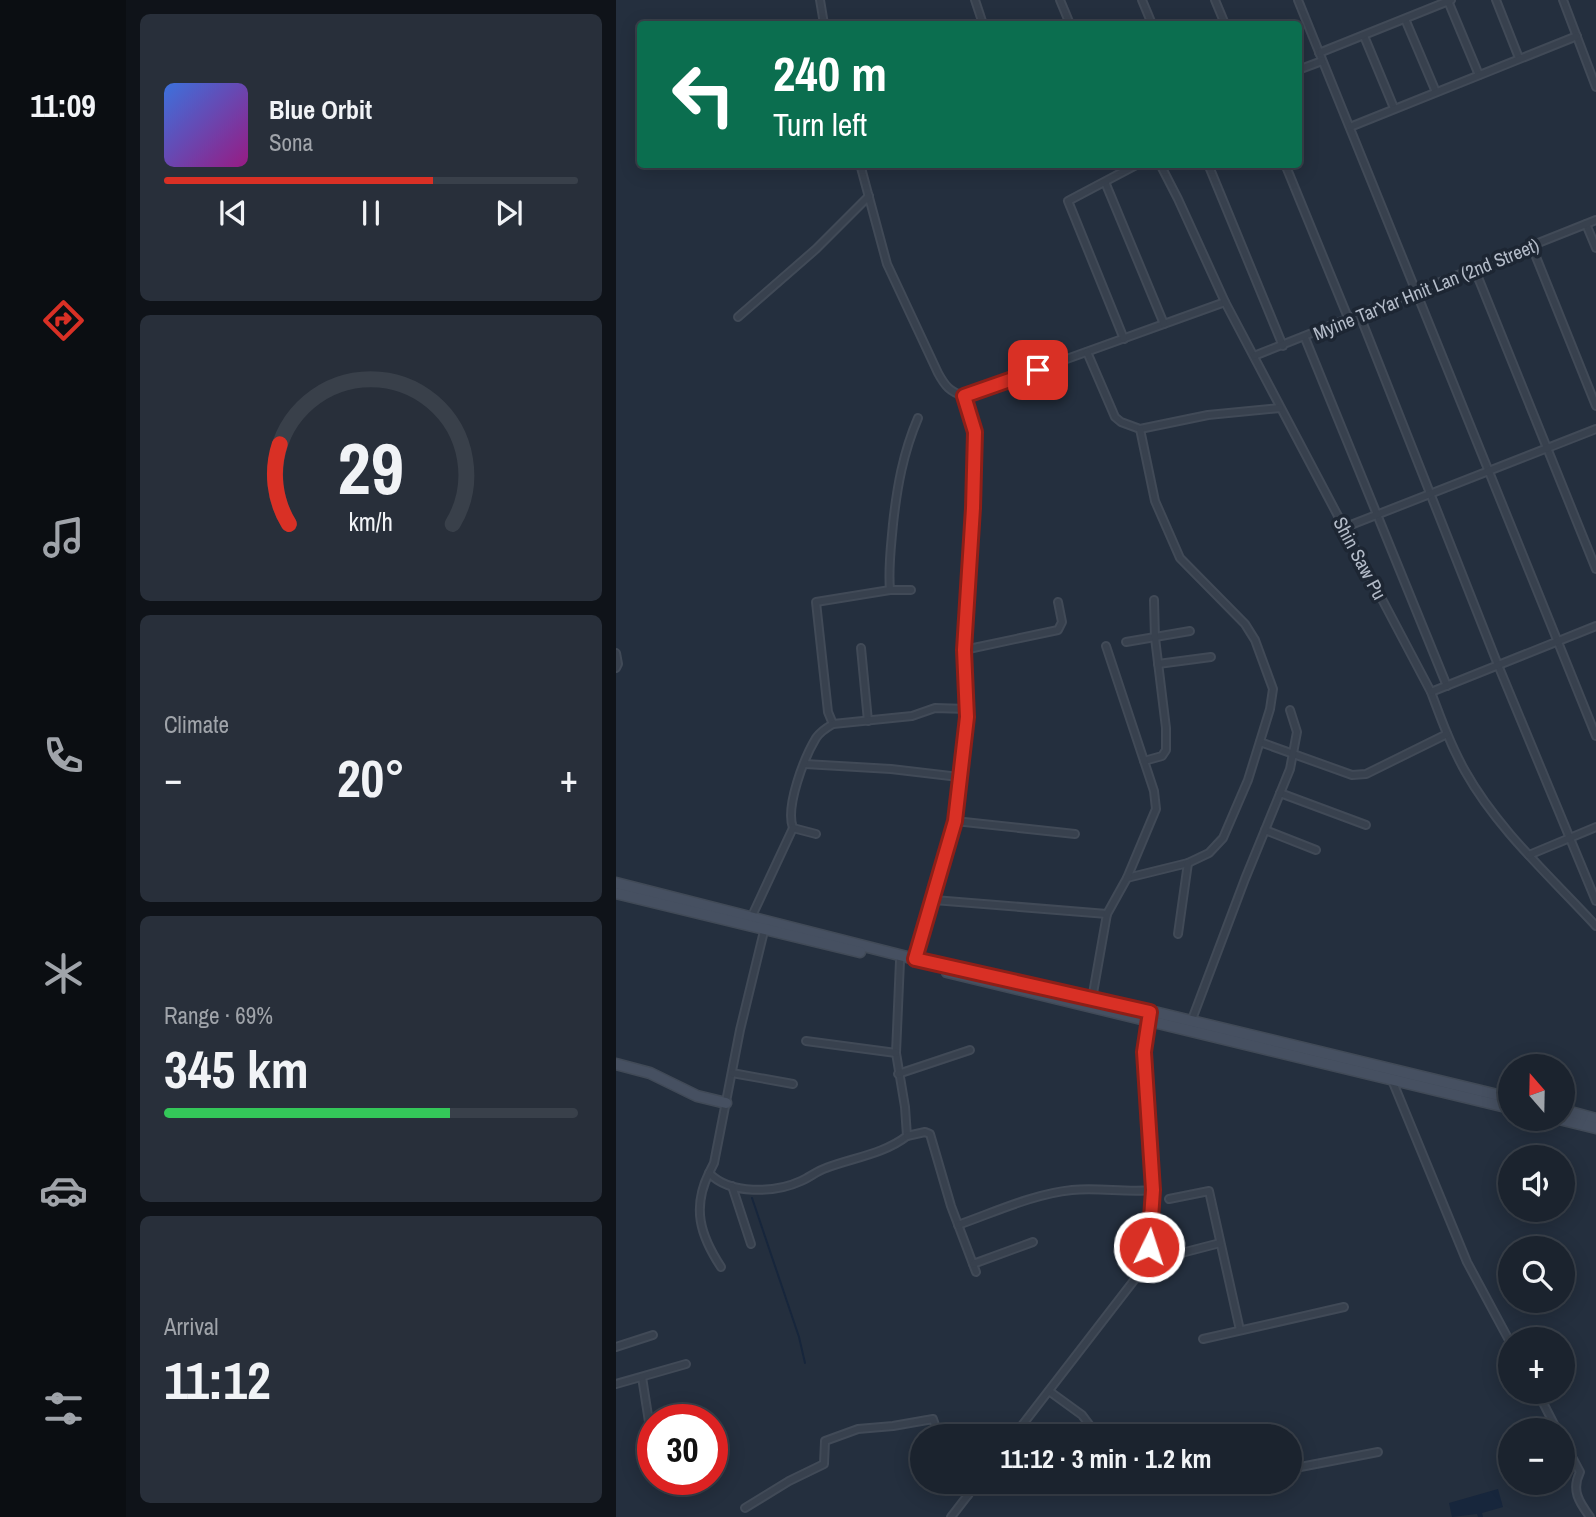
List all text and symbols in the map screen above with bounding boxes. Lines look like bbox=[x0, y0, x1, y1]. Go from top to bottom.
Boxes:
text: 240 m bbox=[773, 40, 887, 106]
icon: left bbox=[658, 49, 749, 140]
text: 11:09 bbox=[30, 84, 96, 127]
text: Blue Orbit bbox=[269, 92, 372, 127]
text: Turn left bbox=[773, 103, 867, 146]
text: Sona bbox=[269, 127, 313, 158]
icon: previous bbox=[214, 194, 252, 232]
icon: pause bbox=[352, 194, 390, 232]
icon: next bbox=[490, 194, 528, 232]
street label: Myine TarYar Hnit Lan (2nd Street) bbox=[1309, 232, 1543, 346]
icon: directions bbox=[39, 296, 88, 345]
pin bbox=[1008, 340, 1068, 400]
icon: arrive bbox=[1019, 351, 1057, 389]
text: 29 bbox=[338, 419, 404, 517]
text: km/h bbox=[349, 505, 393, 539]
street label: Shin Saw Pu bbox=[1327, 512, 1393, 604]
icon: music bbox=[39, 513, 88, 562]
text: Climate bbox=[164, 709, 229, 740]
icon: phone bbox=[39, 731, 88, 780]
text: 20° bbox=[337, 743, 405, 813]
text: − bbox=[164, 753, 182, 804]
text: + bbox=[560, 753, 578, 804]
icon: climate bbox=[39, 949, 88, 998]
text: Range · 69% bbox=[164, 1000, 273, 1031]
text: 345 km bbox=[164, 1034, 309, 1104]
north arrow bbox=[1498, 1054, 1575, 1130]
map controls bbox=[1498, 1054, 1575, 1495]
button: sound bbox=[1498, 1145, 1575, 1222]
icon: car bbox=[39, 1166, 88, 1215]
position arrow bbox=[1112, 1210, 1186, 1284]
button: search bbox=[1498, 1236, 1575, 1313]
text: Arrival bbox=[164, 1311, 219, 1342]
button: + bbox=[1498, 1327, 1575, 1404]
text: 11:12 bbox=[164, 1345, 271, 1415]
icon: filters bbox=[39, 1384, 88, 1433]
speed limit sign: 30 bbox=[637, 1404, 728, 1495]
button: − bbox=[1498, 1418, 1575, 1495]
text: 11:12 · 3 min · 1.2 km bbox=[1001, 1441, 1212, 1476]

